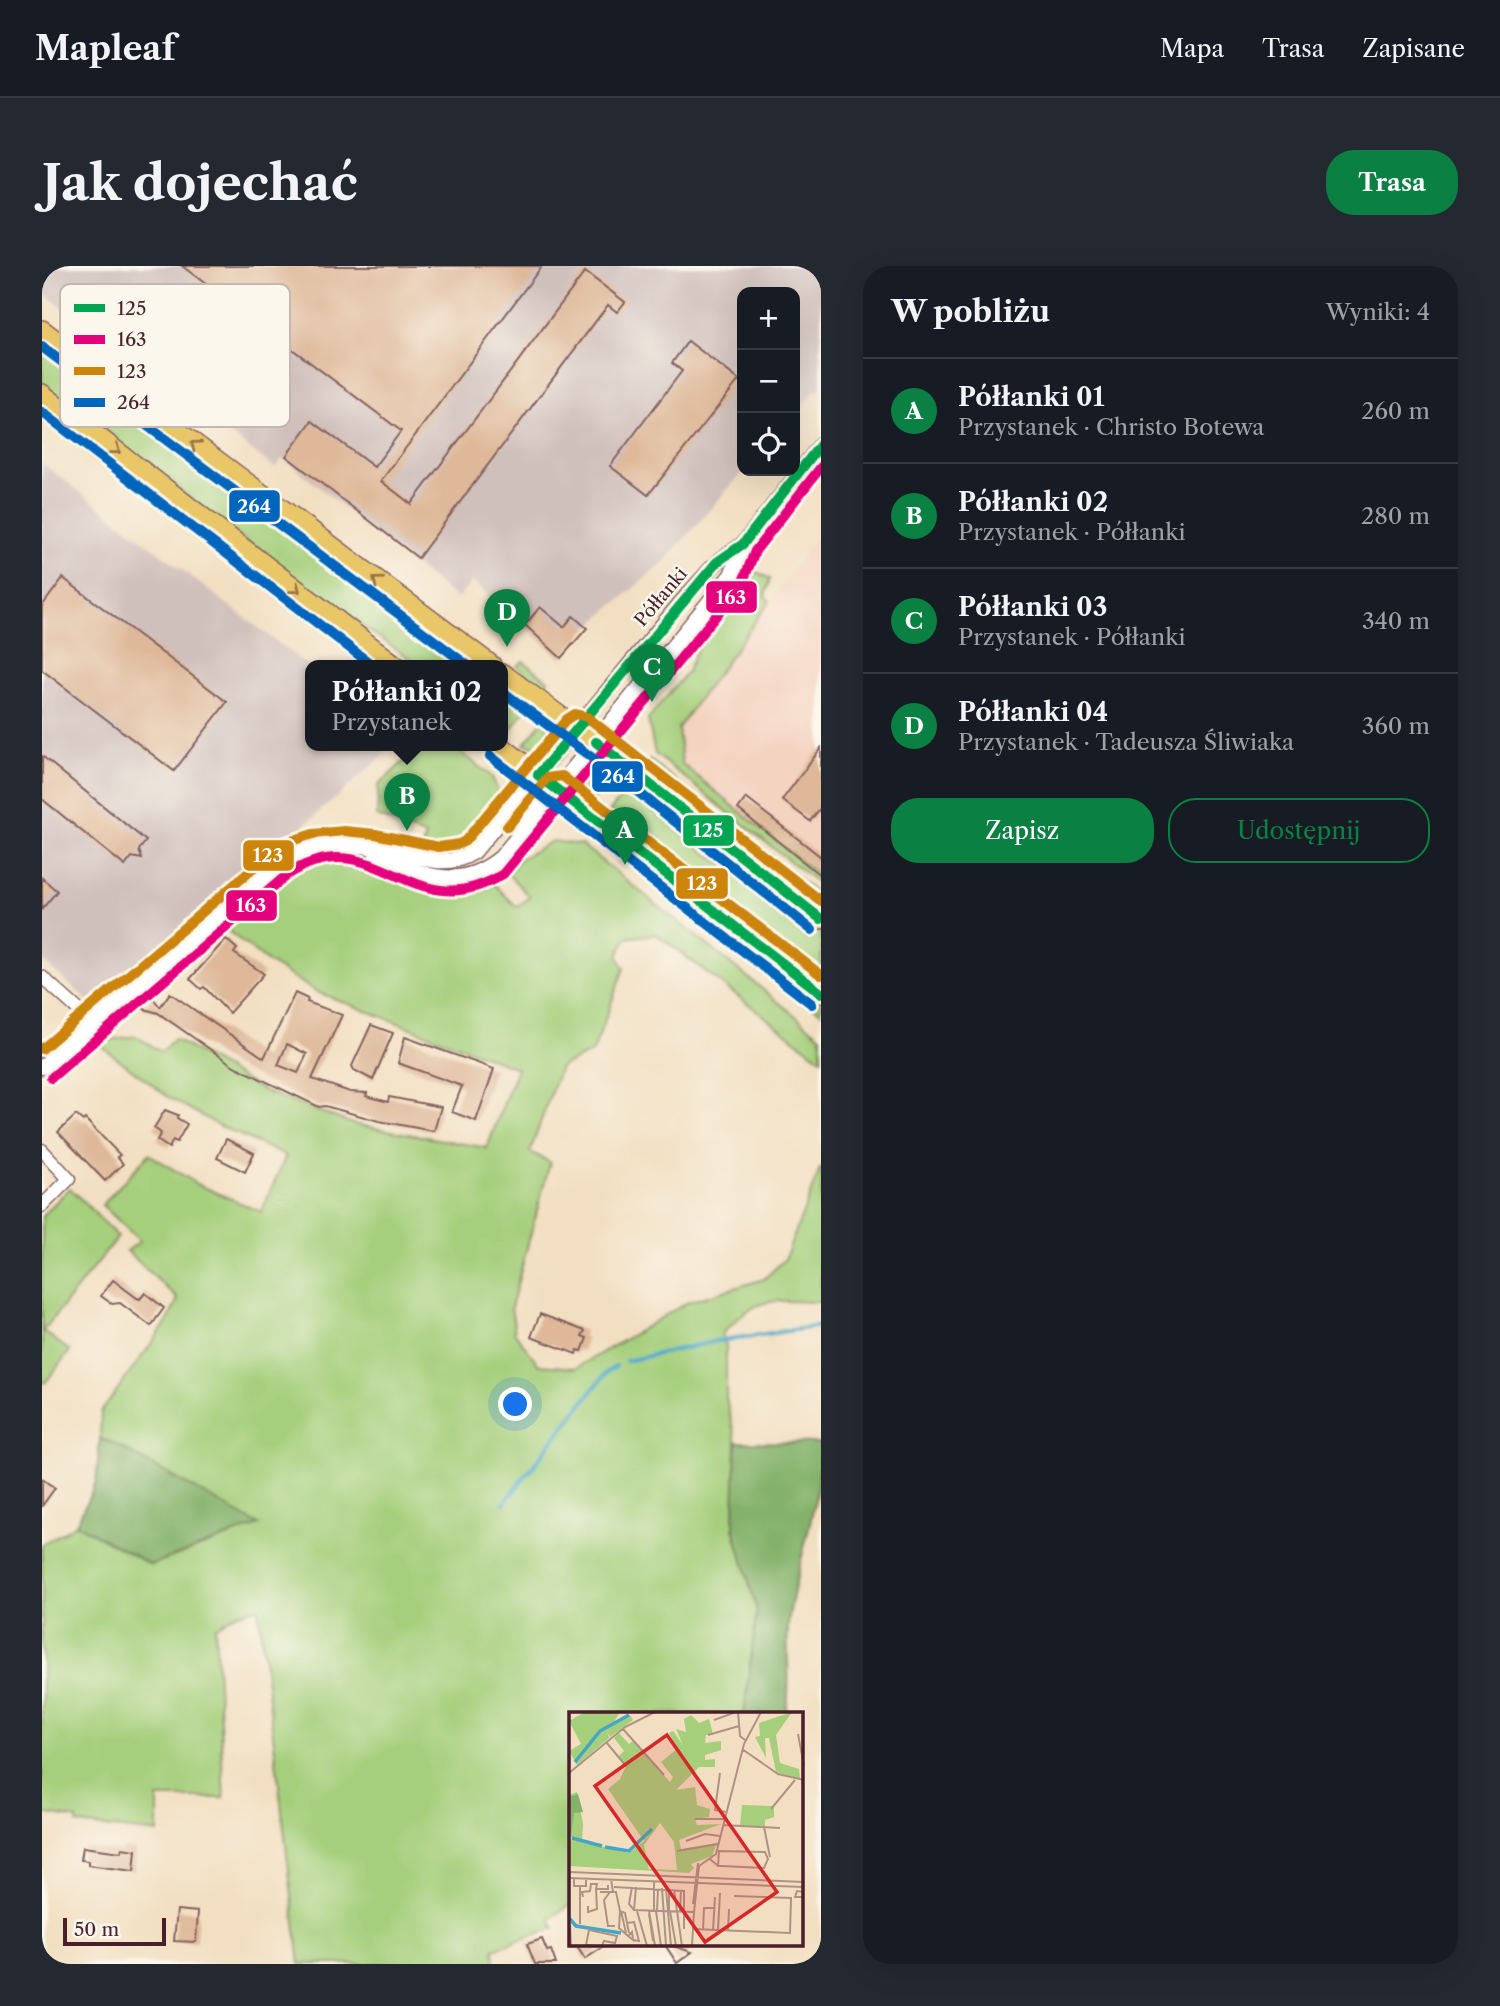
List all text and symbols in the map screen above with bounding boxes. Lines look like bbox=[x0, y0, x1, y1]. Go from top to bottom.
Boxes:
text: Mapleaf bbox=[35, 28, 175, 69]
text: Mapa bbox=[1160, 34, 1224, 63]
text: Trasa bbox=[1262, 34, 1324, 63]
text: Zapisane bbox=[1362, 34, 1465, 63]
button: Trasa bbox=[1326, 150, 1458, 215]
text: Jak dojechać bbox=[42, 152, 358, 213]
legend bbox=[60, 284, 290, 427]
map controls bbox=[737, 287, 800, 476]
button: + bbox=[737, 287, 800, 350]
text: W pobliżu bbox=[891, 293, 1050, 330]
text: 125 bbox=[117, 297, 146, 320]
text: Wyniki: 4 bbox=[1326, 298, 1430, 326]
text: 163 bbox=[117, 328, 147, 351]
button: − bbox=[737, 350, 800, 413]
text: 123 bbox=[117, 360, 146, 383]
text: Półłanki 01 bbox=[958, 381, 1104, 413]
text: 264 bbox=[117, 391, 150, 414]
text: A bbox=[905, 397, 923, 425]
text: 260 m bbox=[1361, 397, 1430, 425]
button: locate bbox=[737, 413, 800, 476]
text: Przystanek · Christo Botewa bbox=[958, 413, 1264, 441]
one-way arrow bbox=[190, 440, 203, 453]
one-way arrow bbox=[108, 442, 120, 455]
text: Półłanki 02 bbox=[958, 486, 1108, 518]
line badge: 264 bbox=[228, 489, 281, 523]
text: 264 bbox=[237, 495, 271, 518]
text: B bbox=[905, 502, 923, 530]
text: 280 m bbox=[1361, 502, 1430, 530]
text: Przystanek · Półłanki bbox=[958, 518, 1186, 546]
street label: Półłanki bbox=[630, 563, 692, 631]
one-way arrow bbox=[373, 576, 385, 589]
one-way arrow bbox=[288, 580, 301, 593]
line badge: 163 bbox=[705, 580, 758, 614]
text: 163 bbox=[716, 586, 746, 609]
pin: D bbox=[484, 589, 530, 647]
text: Półłanki 03 bbox=[958, 591, 1107, 623]
text: C bbox=[905, 607, 923, 635]
text: 340 m bbox=[1362, 607, 1430, 635]
text: Przystanek · Półłanki bbox=[958, 623, 1186, 651]
pin: C bbox=[629, 644, 675, 702]
popup bbox=[305, 660, 508, 751]
text: Półłanki 02 bbox=[332, 676, 481, 708]
text: Półłanki 04 bbox=[958, 696, 1108, 728]
text: Przystanek bbox=[332, 708, 451, 736]
text: D bbox=[904, 712, 924, 740]
text: 360 m bbox=[1362, 712, 1430, 740]
text: Przystanek · Tadeusza Śliwiaka bbox=[958, 728, 1294, 756]
line badge: 264 bbox=[591, 760, 644, 793]
text: 264 bbox=[601, 765, 635, 788]
pin: B bbox=[384, 773, 430, 831]
button: Zapisz bbox=[891, 798, 1154, 863]
button: Udostępnij bbox=[1168, 798, 1430, 863]
pin: A bbox=[602, 807, 648, 865]
line badge: 125 bbox=[682, 814, 735, 847]
text: 125 bbox=[693, 819, 723, 842]
line badge: 123 bbox=[242, 839, 295, 872]
text: 123 bbox=[253, 844, 283, 867]
line badge: 123 bbox=[675, 867, 729, 900]
text: 123 bbox=[687, 872, 717, 895]
line badge: 163 bbox=[225, 889, 278, 922]
text: 163 bbox=[236, 894, 266, 917]
your location bbox=[498, 1387, 532, 1421]
inset map bbox=[569, 1712, 804, 1946]
scale bar bbox=[63, 1915, 166, 1947]
text: 50 m bbox=[74, 1918, 119, 1941]

